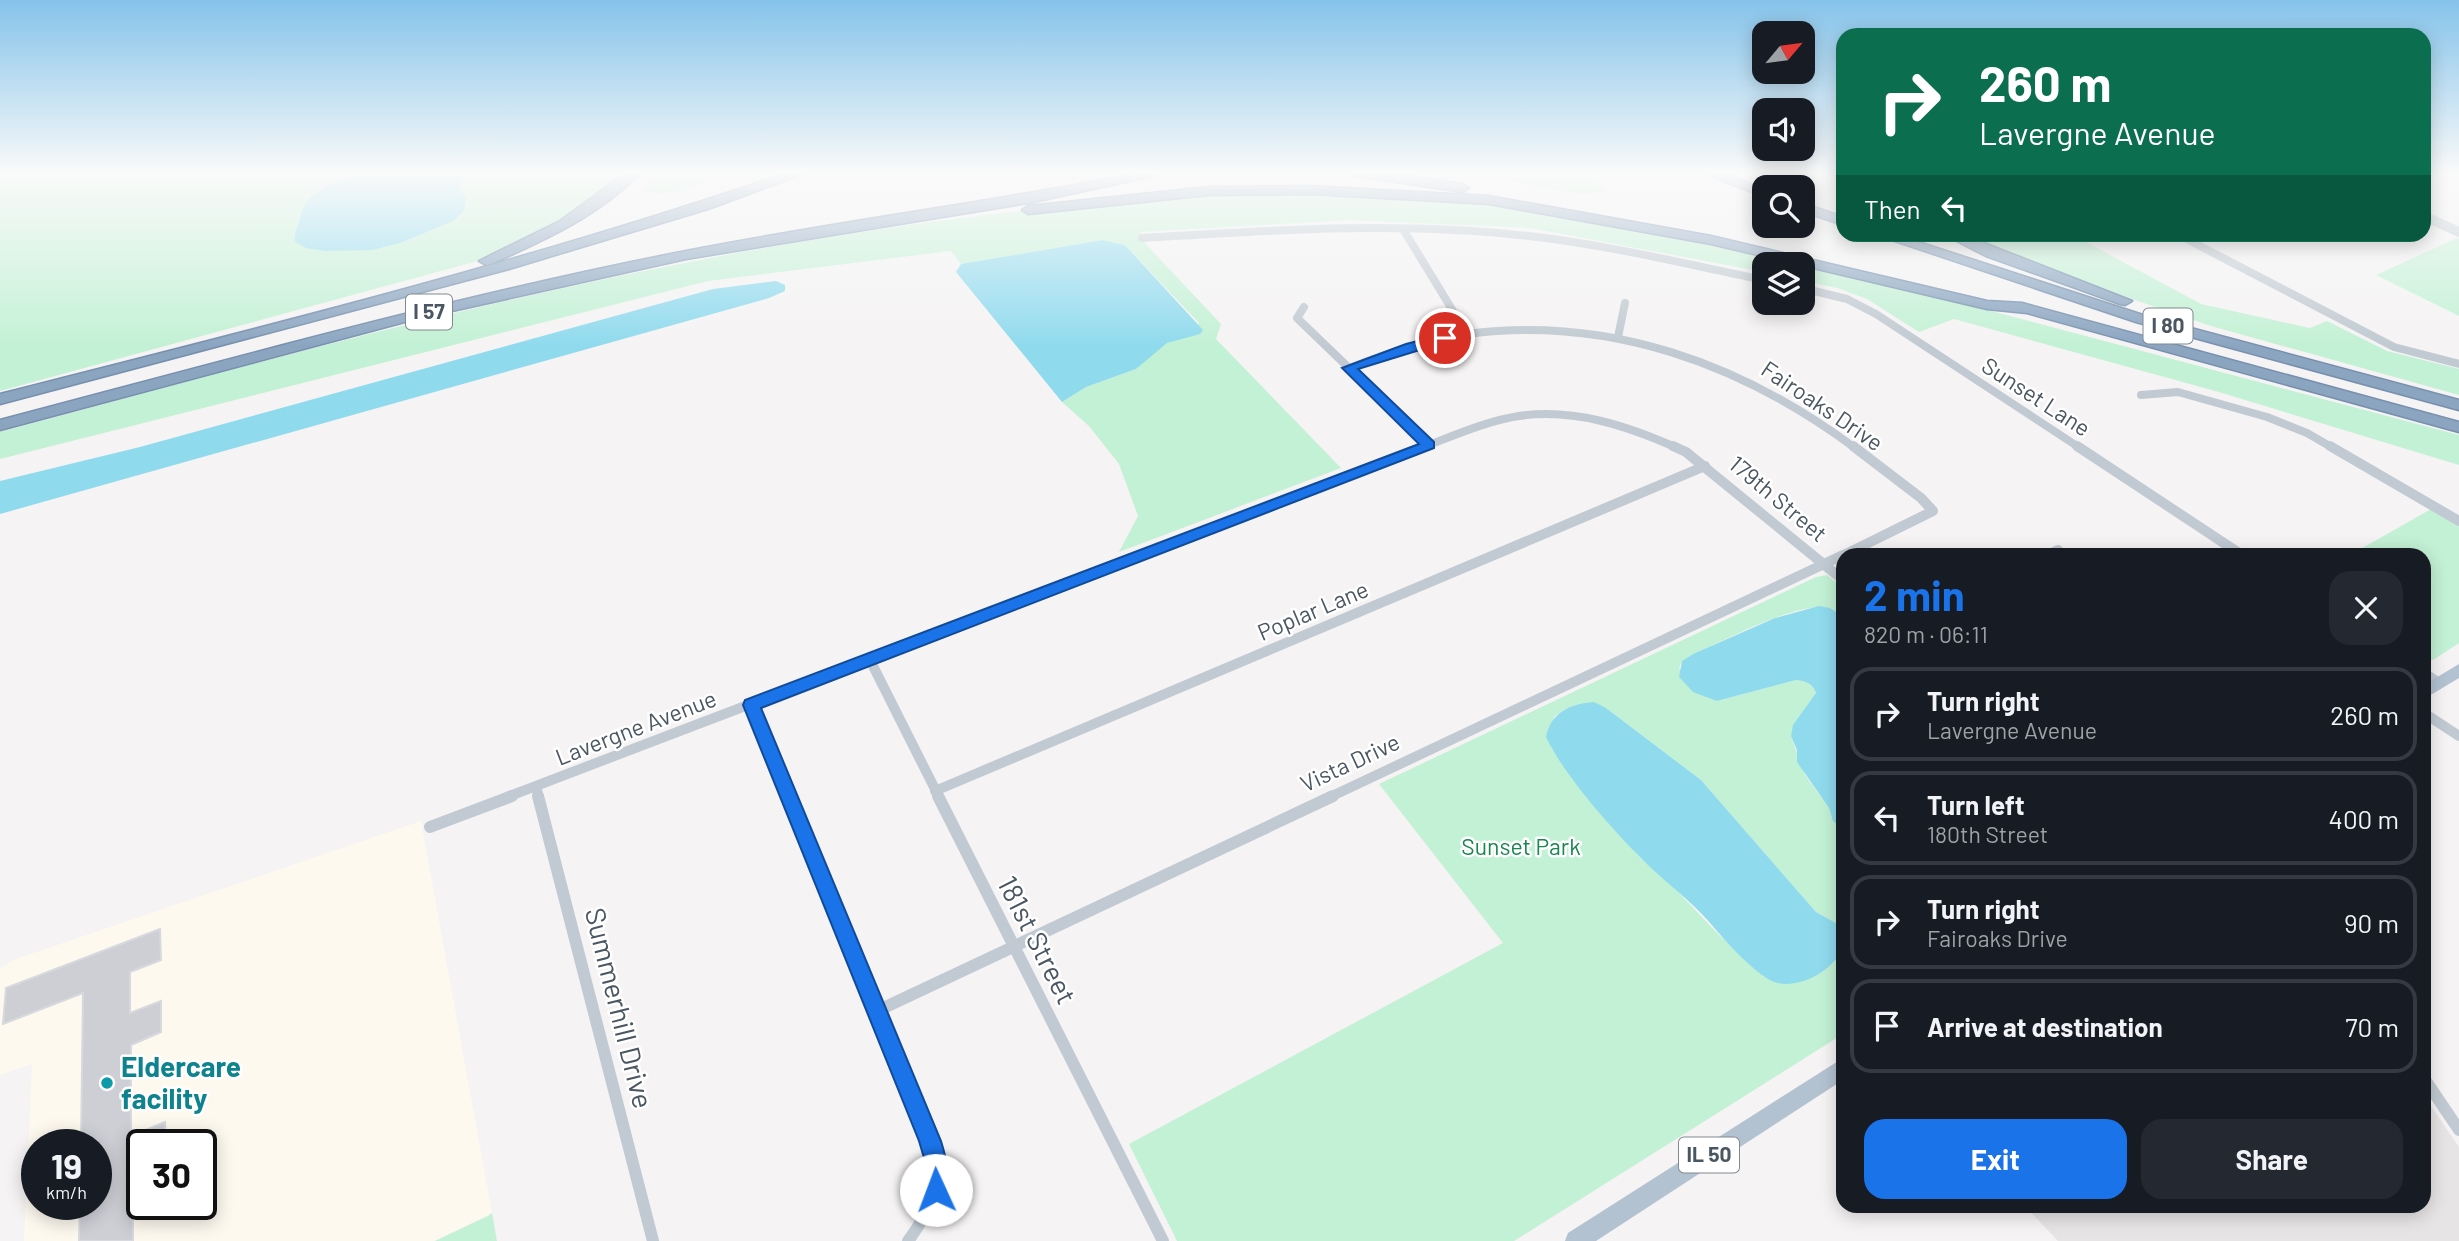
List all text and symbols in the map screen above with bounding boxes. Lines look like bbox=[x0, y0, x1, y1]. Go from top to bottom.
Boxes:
north arrow bbox=[1752, 21, 1815, 84]
map controls bbox=[1752, 21, 1815, 315]
text: 260 m bbox=[1979, 53, 2111, 112]
icon: right bbox=[1864, 56, 1955, 147]
button: sound bbox=[1752, 98, 1815, 161]
text: Lavergne Avenue bbox=[1979, 113, 2216, 151]
button: search bbox=[1752, 175, 1815, 238]
icon: left bbox=[1935, 189, 1973, 227]
text: Then bbox=[1864, 193, 1921, 224]
button: layers bbox=[1752, 252, 1815, 315]
road number: I 57 bbox=[406, 294, 452, 330]
pin bbox=[1415, 308, 1475, 368]
road number: I 80 bbox=[2144, 308, 2192, 344]
icon: arrive bbox=[1426, 319, 1464, 357]
street label: Sunset Lane bbox=[1977, 351, 2096, 442]
street label: Fairoaks Drive bbox=[1756, 354, 1889, 456]
street label: 179th Street bbox=[1724, 449, 1833, 547]
text: 2 min bbox=[1864, 569, 1965, 619]
button: close bbox=[2329, 571, 2403, 645]
street label: Poplar Lane bbox=[1253, 574, 1372, 646]
text: 820 m · 06:11 bbox=[1864, 620, 1988, 648]
street label: Lavergne Avenue bbox=[551, 684, 720, 771]
text: Turn right bbox=[1927, 685, 2040, 716]
icon: right bbox=[1868, 695, 1906, 733]
text: 260 m bbox=[2330, 699, 2399, 730]
text: Lavergne Avenue bbox=[1927, 716, 2097, 744]
street label: Vista Drive bbox=[1295, 727, 1404, 797]
text: Turn left bbox=[1927, 789, 2025, 820]
icon: left bbox=[1868, 799, 1906, 837]
text: 400 m bbox=[2329, 803, 2399, 834]
text: 180th Street bbox=[1927, 820, 2048, 848]
park label: Sunset Park bbox=[1461, 832, 1581, 860]
street label: 181st Street bbox=[991, 870, 1085, 1009]
text: Turn right bbox=[1927, 893, 2040, 924]
icon: right bbox=[1868, 903, 1906, 941]
street label: Summerhill Drive bbox=[579, 904, 661, 1112]
text: 90 m bbox=[2344, 907, 2399, 938]
text: Fairoaks Drive bbox=[1927, 924, 2068, 952]
icon: arrive bbox=[1868, 1007, 1906, 1045]
text: Arrive at destination bbox=[1927, 1011, 2163, 1042]
text: 70 m bbox=[2345, 1011, 2399, 1042]
place label: Eldercare facility bbox=[121, 1049, 241, 1115]
marker: Eldercare facility bbox=[99, 1075, 115, 1091]
button: Exit bbox=[1864, 1119, 2127, 1199]
button: Share bbox=[2141, 1119, 2403, 1199]
speed limit sign: 30 bbox=[126, 1129, 217, 1220]
road number: IL 50 bbox=[1679, 1138, 1739, 1172]
text: 19 bbox=[51, 1144, 82, 1186]
position arrow bbox=[899, 1153, 973, 1227]
text: km/h bbox=[46, 1181, 87, 1203]

